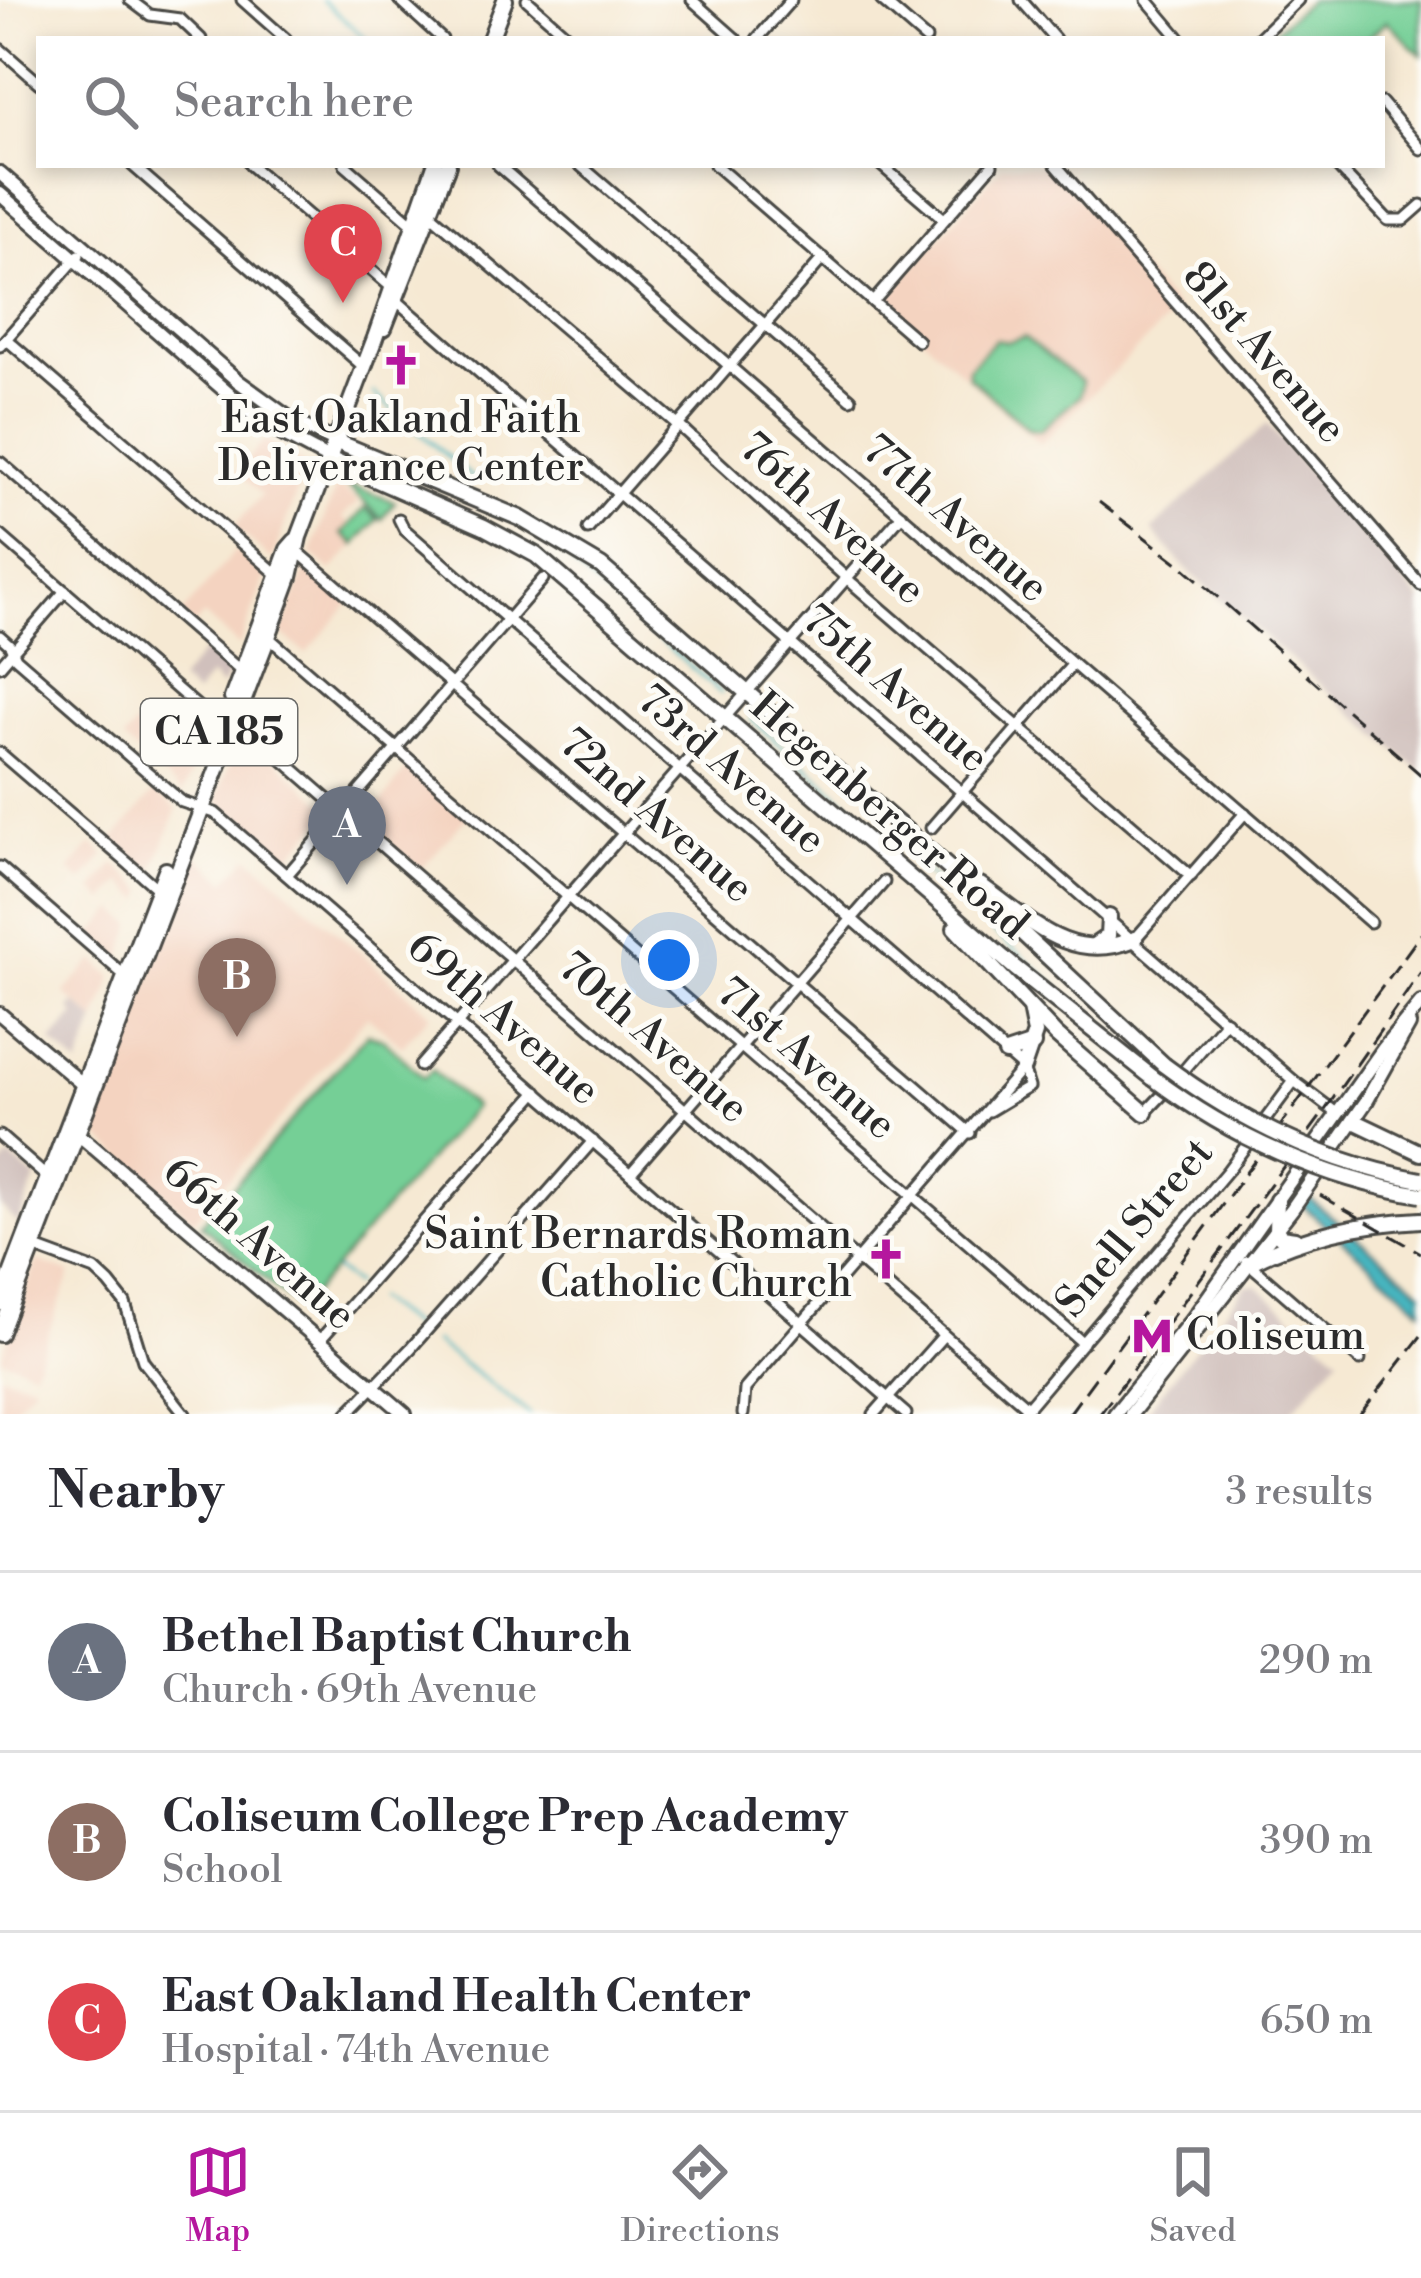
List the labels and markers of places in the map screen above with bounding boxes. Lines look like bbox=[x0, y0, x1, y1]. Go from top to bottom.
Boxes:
pin: C bbox=[304, 204, 382, 303]
church icon: East Oakland Faith Deliverance Center bbox=[378, 342, 424, 388]
place label: East Oakland Faith Deliverance Center bbox=[218, 393, 584, 494]
pin: A bbox=[308, 786, 386, 885]
pin: B bbox=[198, 938, 276, 1037]
place label: Saint Bernards Roman Catholic Church bbox=[424, 1209, 852, 1310]
church icon: Saint Bernards Roman Catholic Church bbox=[863, 1236, 909, 1282]
place label: Coliseum bbox=[1186, 1310, 1365, 1363]
metro station icon: Coliseum bbox=[1129, 1313, 1175, 1359]

